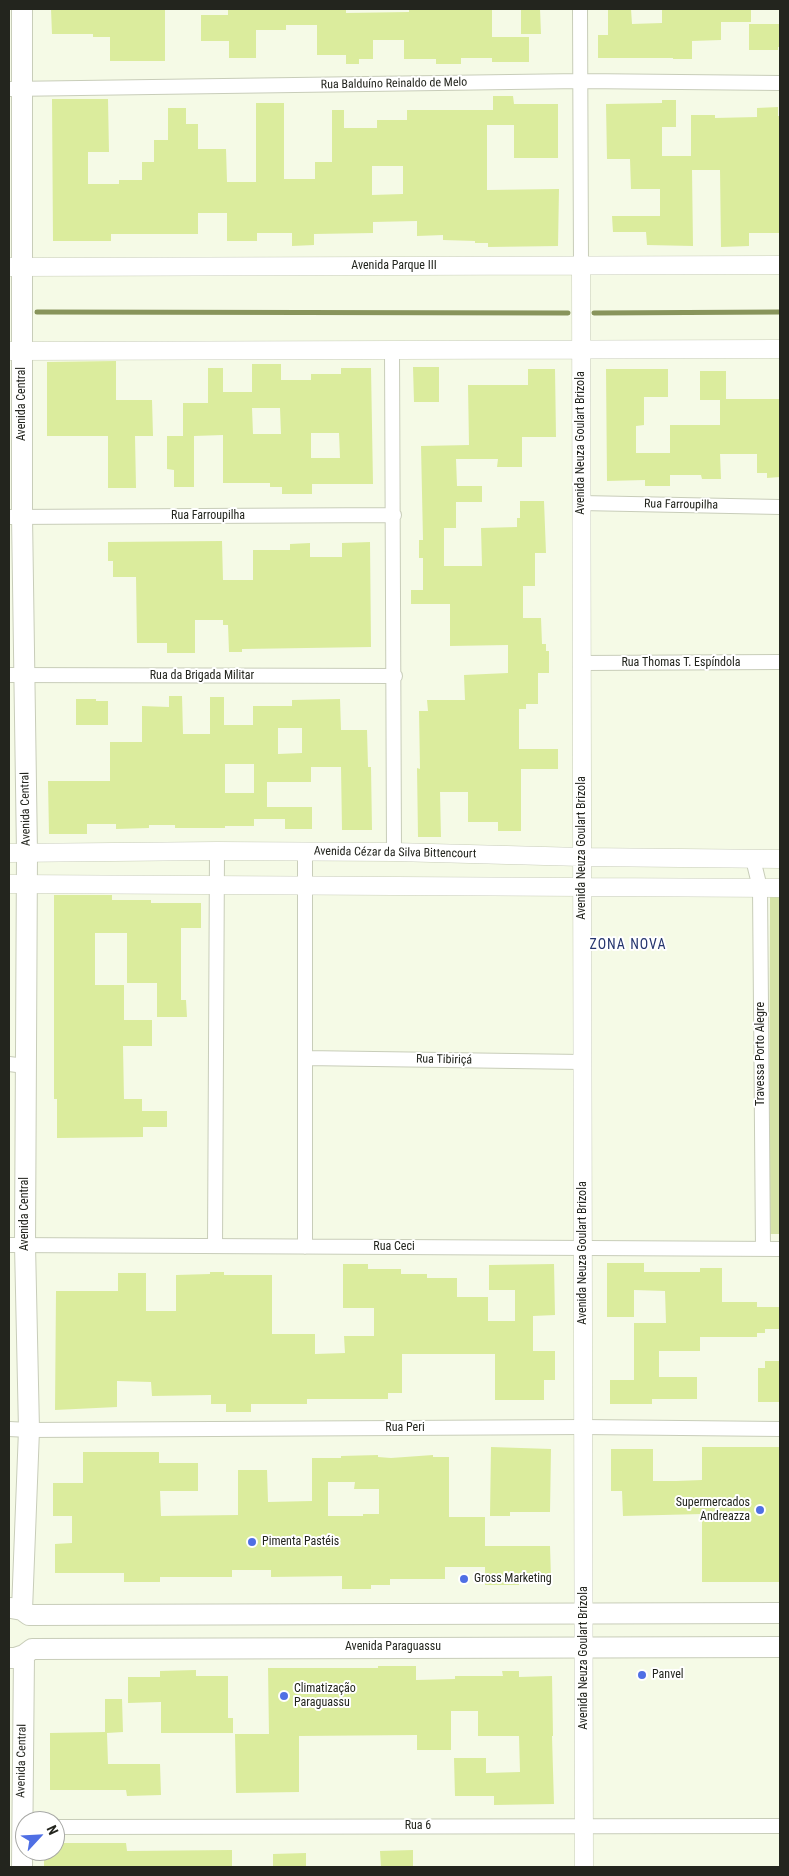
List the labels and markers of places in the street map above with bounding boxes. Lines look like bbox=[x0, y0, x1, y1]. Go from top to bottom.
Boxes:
place label: Supermercados Andreazza bbox=[676, 1496, 750, 1524]
marker: Supermercados Andreazza bbox=[754, 1504, 766, 1516]
place label: Pimenta Pastéis bbox=[262, 1535, 339, 1549]
marker: Pimenta Pastéis bbox=[246, 1536, 258, 1548]
place label: Gross Marketing bbox=[474, 1572, 552, 1586]
marker: Gross Marketing bbox=[458, 1573, 470, 1585]
place label: Panvel bbox=[652, 1668, 684, 1682]
marker: Panvel bbox=[636, 1669, 648, 1681]
place label: Climatização Paraguassu bbox=[294, 1682, 356, 1710]
marker: Climatização Paraguassu bbox=[278, 1690, 290, 1702]

